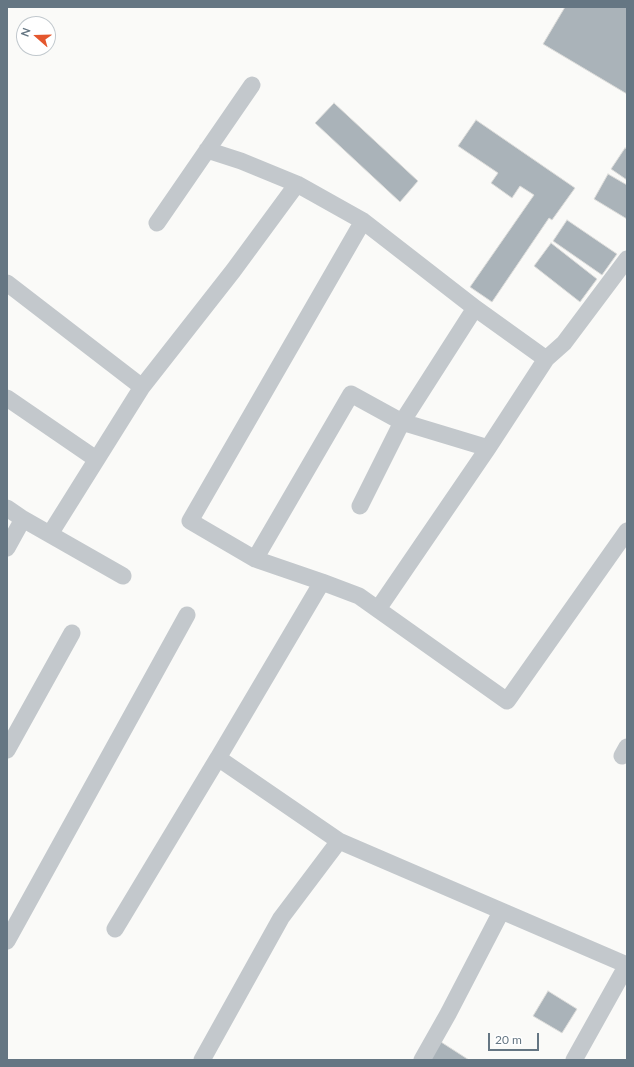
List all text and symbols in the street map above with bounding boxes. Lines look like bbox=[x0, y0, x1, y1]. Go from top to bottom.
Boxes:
north arrow bbox=[16, 16, 56, 56]
text: N bbox=[18, 26, 33, 38]
scale bar bbox=[490, 1025, 541, 1051]
text: 20 m bbox=[495, 1032, 522, 1047]

